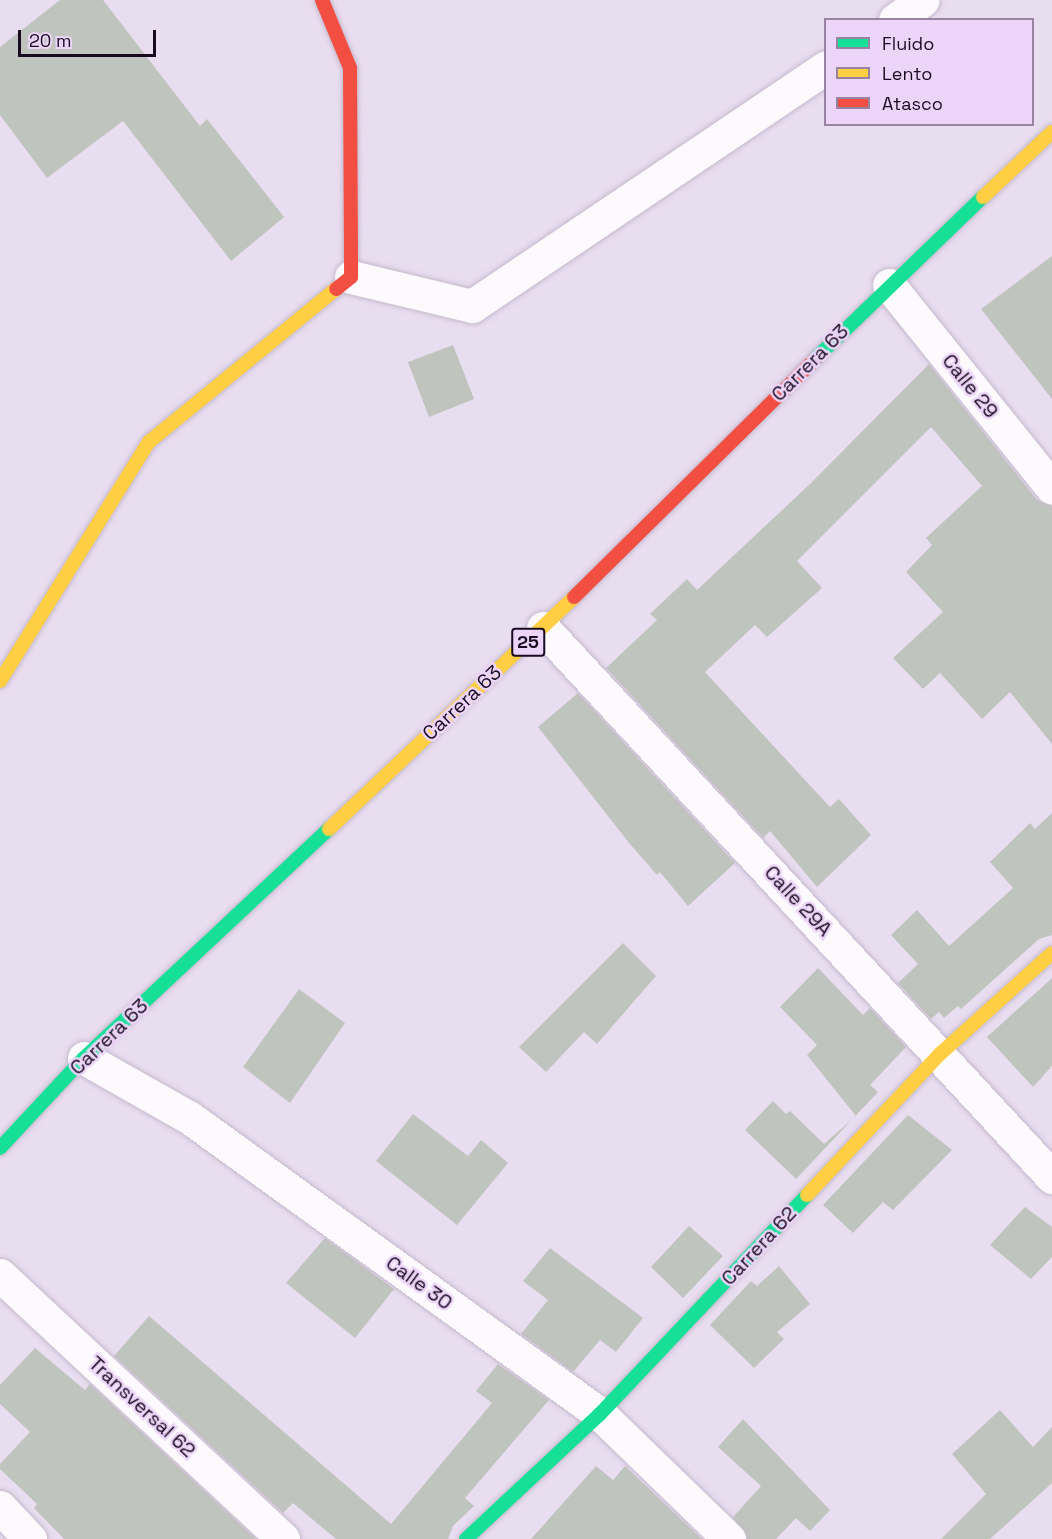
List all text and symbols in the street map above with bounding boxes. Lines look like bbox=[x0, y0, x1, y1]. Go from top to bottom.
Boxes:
scale bar bbox=[21, 18, 159, 56]
legend bbox=[824, 18, 1034, 126]
text: 20 m bbox=[29, 29, 72, 52]
text: Fluido bbox=[882, 32, 934, 55]
text: Lento bbox=[882, 62, 932, 85]
text: Atasco bbox=[882, 92, 943, 115]
street label: Carrera 63 bbox=[766, 319, 854, 407]
street label: Calle 29 bbox=[937, 349, 1003, 423]
road number: 25 bbox=[510, 627, 546, 657]
street label: Carrera 63 bbox=[418, 660, 506, 746]
street label: Calle 29A bbox=[759, 861, 837, 941]
street label: Carrera 63 bbox=[65, 994, 153, 1080]
street label: Carrera 62 bbox=[716, 1202, 802, 1290]
street label: Calle 30 bbox=[381, 1251, 457, 1315]
street label: Transversal 62 bbox=[84, 1351, 200, 1463]

